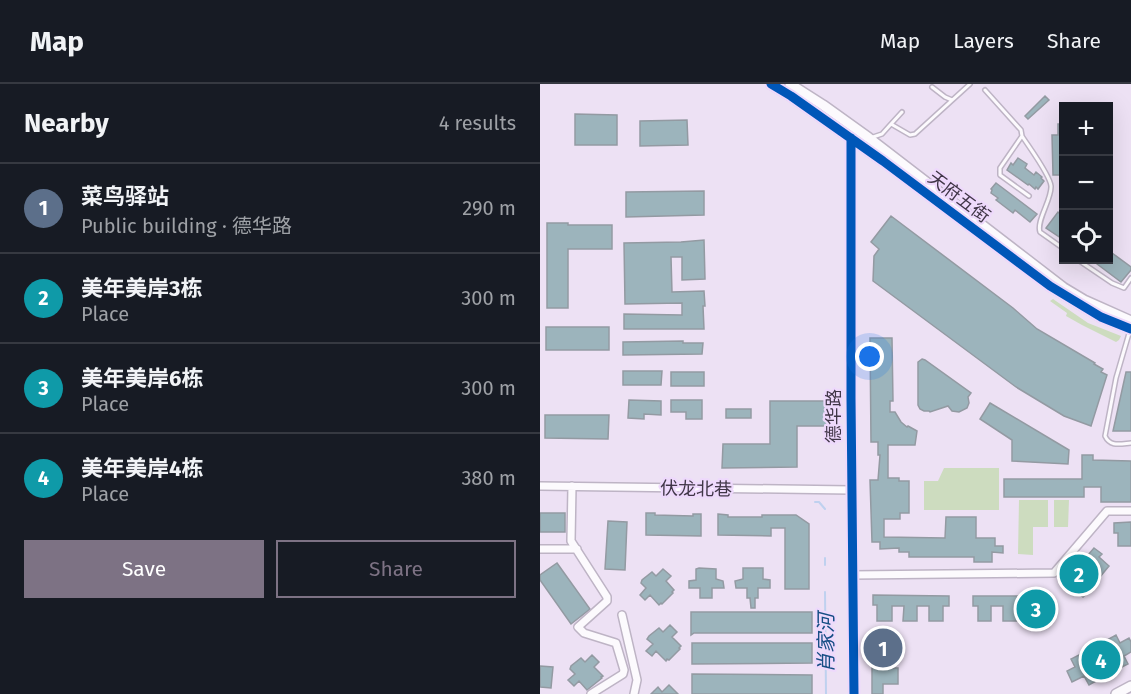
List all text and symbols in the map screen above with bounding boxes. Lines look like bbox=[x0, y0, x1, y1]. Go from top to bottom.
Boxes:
text: Map bbox=[30, 25, 84, 58]
text: Map bbox=[880, 28, 920, 54]
text: Layers bbox=[953, 28, 1014, 54]
text: Share bbox=[1047, 28, 1101, 54]
map controls bbox=[1059, 102, 1113, 264]
button: + bbox=[1059, 102, 1113, 156]
text: Nearby bbox=[24, 108, 109, 139]
text: 4 results bbox=[439, 111, 516, 135]
button: − bbox=[1059, 156, 1113, 210]
street label: 天府五街 bbox=[924, 167, 994, 227]
text: 菜鸟驿站 bbox=[81, 183, 169, 210]
text: 1 bbox=[39, 196, 48, 220]
text: 290 m bbox=[462, 196, 516, 220]
button: locate bbox=[1059, 210, 1113, 264]
text: Public building · 德华路 bbox=[81, 214, 292, 238]
text: 美年美岸3栋 bbox=[81, 275, 202, 302]
text: 2 bbox=[38, 286, 49, 310]
text: 300 m bbox=[461, 286, 516, 310]
text: Place bbox=[81, 302, 129, 326]
your location bbox=[855, 342, 884, 371]
text: 美年美岸6栋 bbox=[81, 365, 203, 392]
text: 3 bbox=[38, 376, 49, 400]
text: 300 m bbox=[461, 376, 516, 400]
street label: 德华路 bbox=[823, 389, 845, 443]
text: Place bbox=[81, 392, 129, 416]
text: 美年美岸4栋 bbox=[81, 455, 203, 482]
text: 4 bbox=[38, 466, 49, 490]
text: 380 m bbox=[461, 466, 516, 490]
street label: 伏龙北巷 bbox=[660, 477, 732, 501]
text: Place bbox=[81, 482, 129, 506]
button: Save bbox=[24, 540, 264, 598]
button: Share bbox=[276, 540, 516, 598]
pin: 2 bbox=[1060, 552, 1098, 596]
pin: 3 bbox=[1016, 586, 1056, 632]
water label: 肖家河 bbox=[814, 609, 838, 673]
pin: 1 bbox=[864, 626, 902, 670]
pin: 4 bbox=[1082, 638, 1120, 682]

